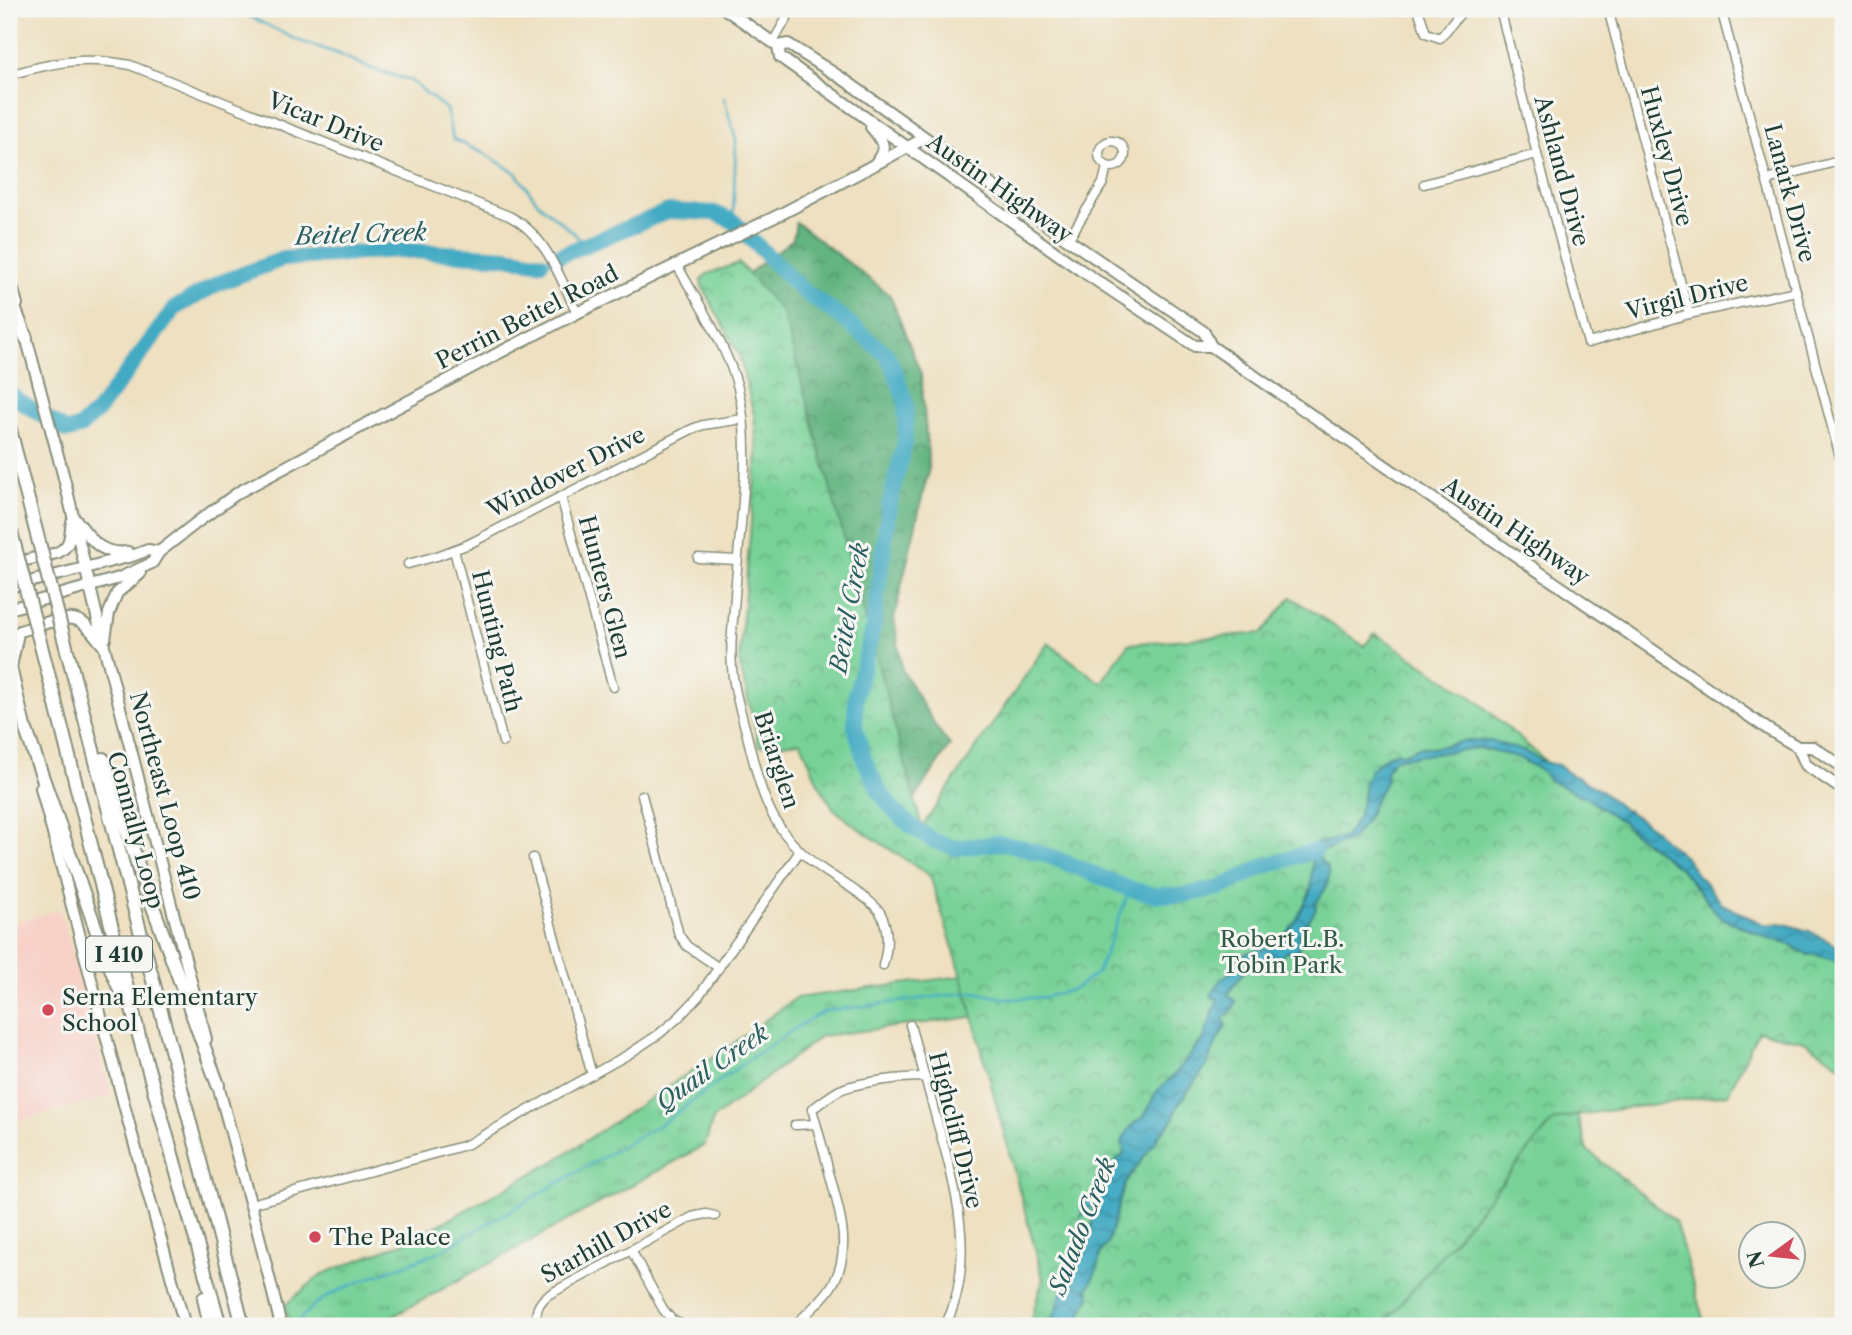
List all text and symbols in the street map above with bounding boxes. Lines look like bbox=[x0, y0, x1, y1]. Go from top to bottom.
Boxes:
street label: Huxley Drive bbox=[1635, 83, 1699, 229]
street label: Vicar Drive bbox=[263, 86, 388, 158]
street label: Ashland Drive bbox=[1528, 92, 1596, 249]
street label: Lanark Drive bbox=[1758, 121, 1822, 265]
street label: Austin Highway bbox=[921, 127, 1079, 249]
water label: Beitel Creek bbox=[293, 217, 428, 251]
street label: Perrin Beitel Road bbox=[431, 259, 623, 375]
street label: Virgil Drive bbox=[1622, 268, 1751, 326]
street label: Windover Drive bbox=[481, 420, 650, 524]
street label: Austin Highway bbox=[1436, 471, 1595, 591]
street label: Hunters Glen bbox=[572, 512, 638, 662]
water label: Beitel Creek bbox=[823, 540, 875, 677]
street label: Hunting Path bbox=[466, 567, 528, 715]
street label: Northeast Loop 410 bbox=[124, 689, 206, 903]
street label: Briarglen bbox=[748, 708, 806, 812]
street label: Connally Loop bbox=[102, 748, 170, 912]
park label: Robert L.B. Tobin Park bbox=[1220, 925, 1344, 979]
road number: I 410 bbox=[86, 936, 152, 972]
place label: Serna Elementary School bbox=[62, 983, 258, 1037]
marker: Serna Elementary School bbox=[40, 1002, 56, 1018]
water label: Quail Creek bbox=[650, 1017, 774, 1116]
street label: Highcliff Drive bbox=[923, 1049, 989, 1211]
water label: Salado Creek bbox=[1042, 1153, 1122, 1301]
street label: Starhill Drive bbox=[536, 1195, 676, 1289]
north arrow bbox=[1736, 1220, 1806, 1290]
place label: The Palace bbox=[329, 1223, 451, 1251]
marker: The Palace bbox=[307, 1229, 323, 1245]
text: N bbox=[1743, 1248, 1769, 1270]

